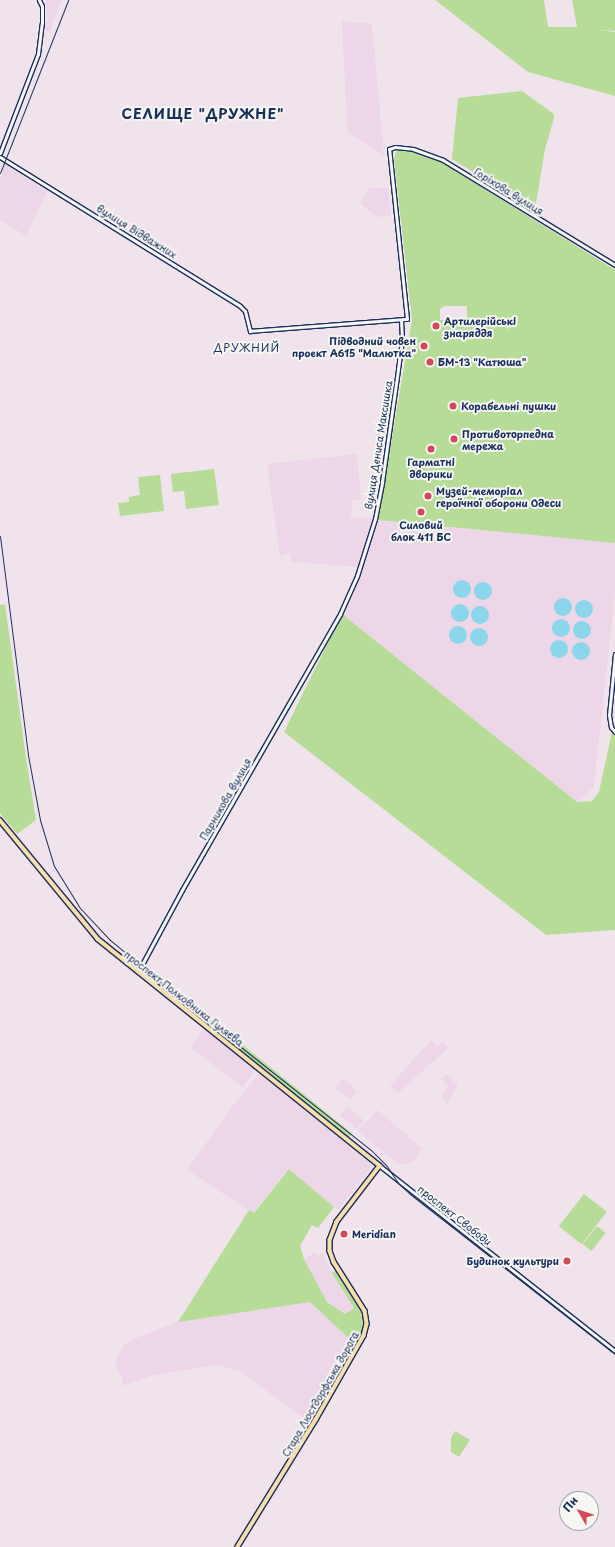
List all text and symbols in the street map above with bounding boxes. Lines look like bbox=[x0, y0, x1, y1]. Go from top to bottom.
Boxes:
district label: СЕЛИЩЕ "ДРУЖНЕ" bbox=[121, 106, 285, 122]
street label: Горіхова вулиця bbox=[472, 165, 546, 217]
street label: вулиця Відважних bbox=[95, 202, 179, 260]
place label: Артилерійські знаряддя bbox=[444, 314, 516, 338]
marker: Артилерійські знаряддя bbox=[431, 321, 441, 331]
place label: Підводний човен проект А615 "Малютка" bbox=[291, 334, 416, 358]
district label: ДРУЖНИЙ bbox=[214, 341, 280, 355]
marker: Підводний човен проект А615 "Малютка" bbox=[419, 341, 429, 351]
place label: БМ-13 "Катюша" bbox=[438, 356, 527, 368]
marker: БМ-13 "Катюша" bbox=[425, 357, 435, 367]
street label: вулиця Дениса Максишка bbox=[362, 380, 394, 510]
place label: Корабельні пушки bbox=[461, 400, 557, 412]
marker: Корабельні пушки bbox=[448, 401, 458, 411]
place label: Противоторпедна мережа bbox=[462, 427, 554, 450]
marker: Противоторпедна мережа bbox=[449, 434, 459, 444]
marker: Гарматні дворики bbox=[426, 444, 436, 454]
place label: Гарматні дворики bbox=[407, 455, 455, 478]
place label: Музей-меморіал героїчної оборони Одеси bbox=[436, 484, 562, 508]
marker: Музей-меморіал героїчної оборони Одеси bbox=[423, 491, 433, 501]
marker: Силовий блок 411 БС bbox=[416, 507, 426, 517]
place label: Силовий блок 411 БС bbox=[391, 518, 451, 542]
street label: Парникова вулиця bbox=[197, 756, 253, 842]
street label: проспект Полковника Гуляєва bbox=[122, 947, 246, 1049]
street label: проспект Свободи bbox=[416, 1182, 494, 1248]
place label: Meridian bbox=[352, 1228, 396, 1240]
marker: Meridian bbox=[339, 1229, 349, 1239]
place label: Будинок культури bbox=[466, 1255, 559, 1267]
marker: Будинок культури bbox=[562, 1256, 572, 1266]
street label: Стара Люстдорфська дорога bbox=[279, 1329, 361, 1459]
north arrow bbox=[559, 1491, 599, 1531]
text: Пн bbox=[558, 1492, 582, 1515]

